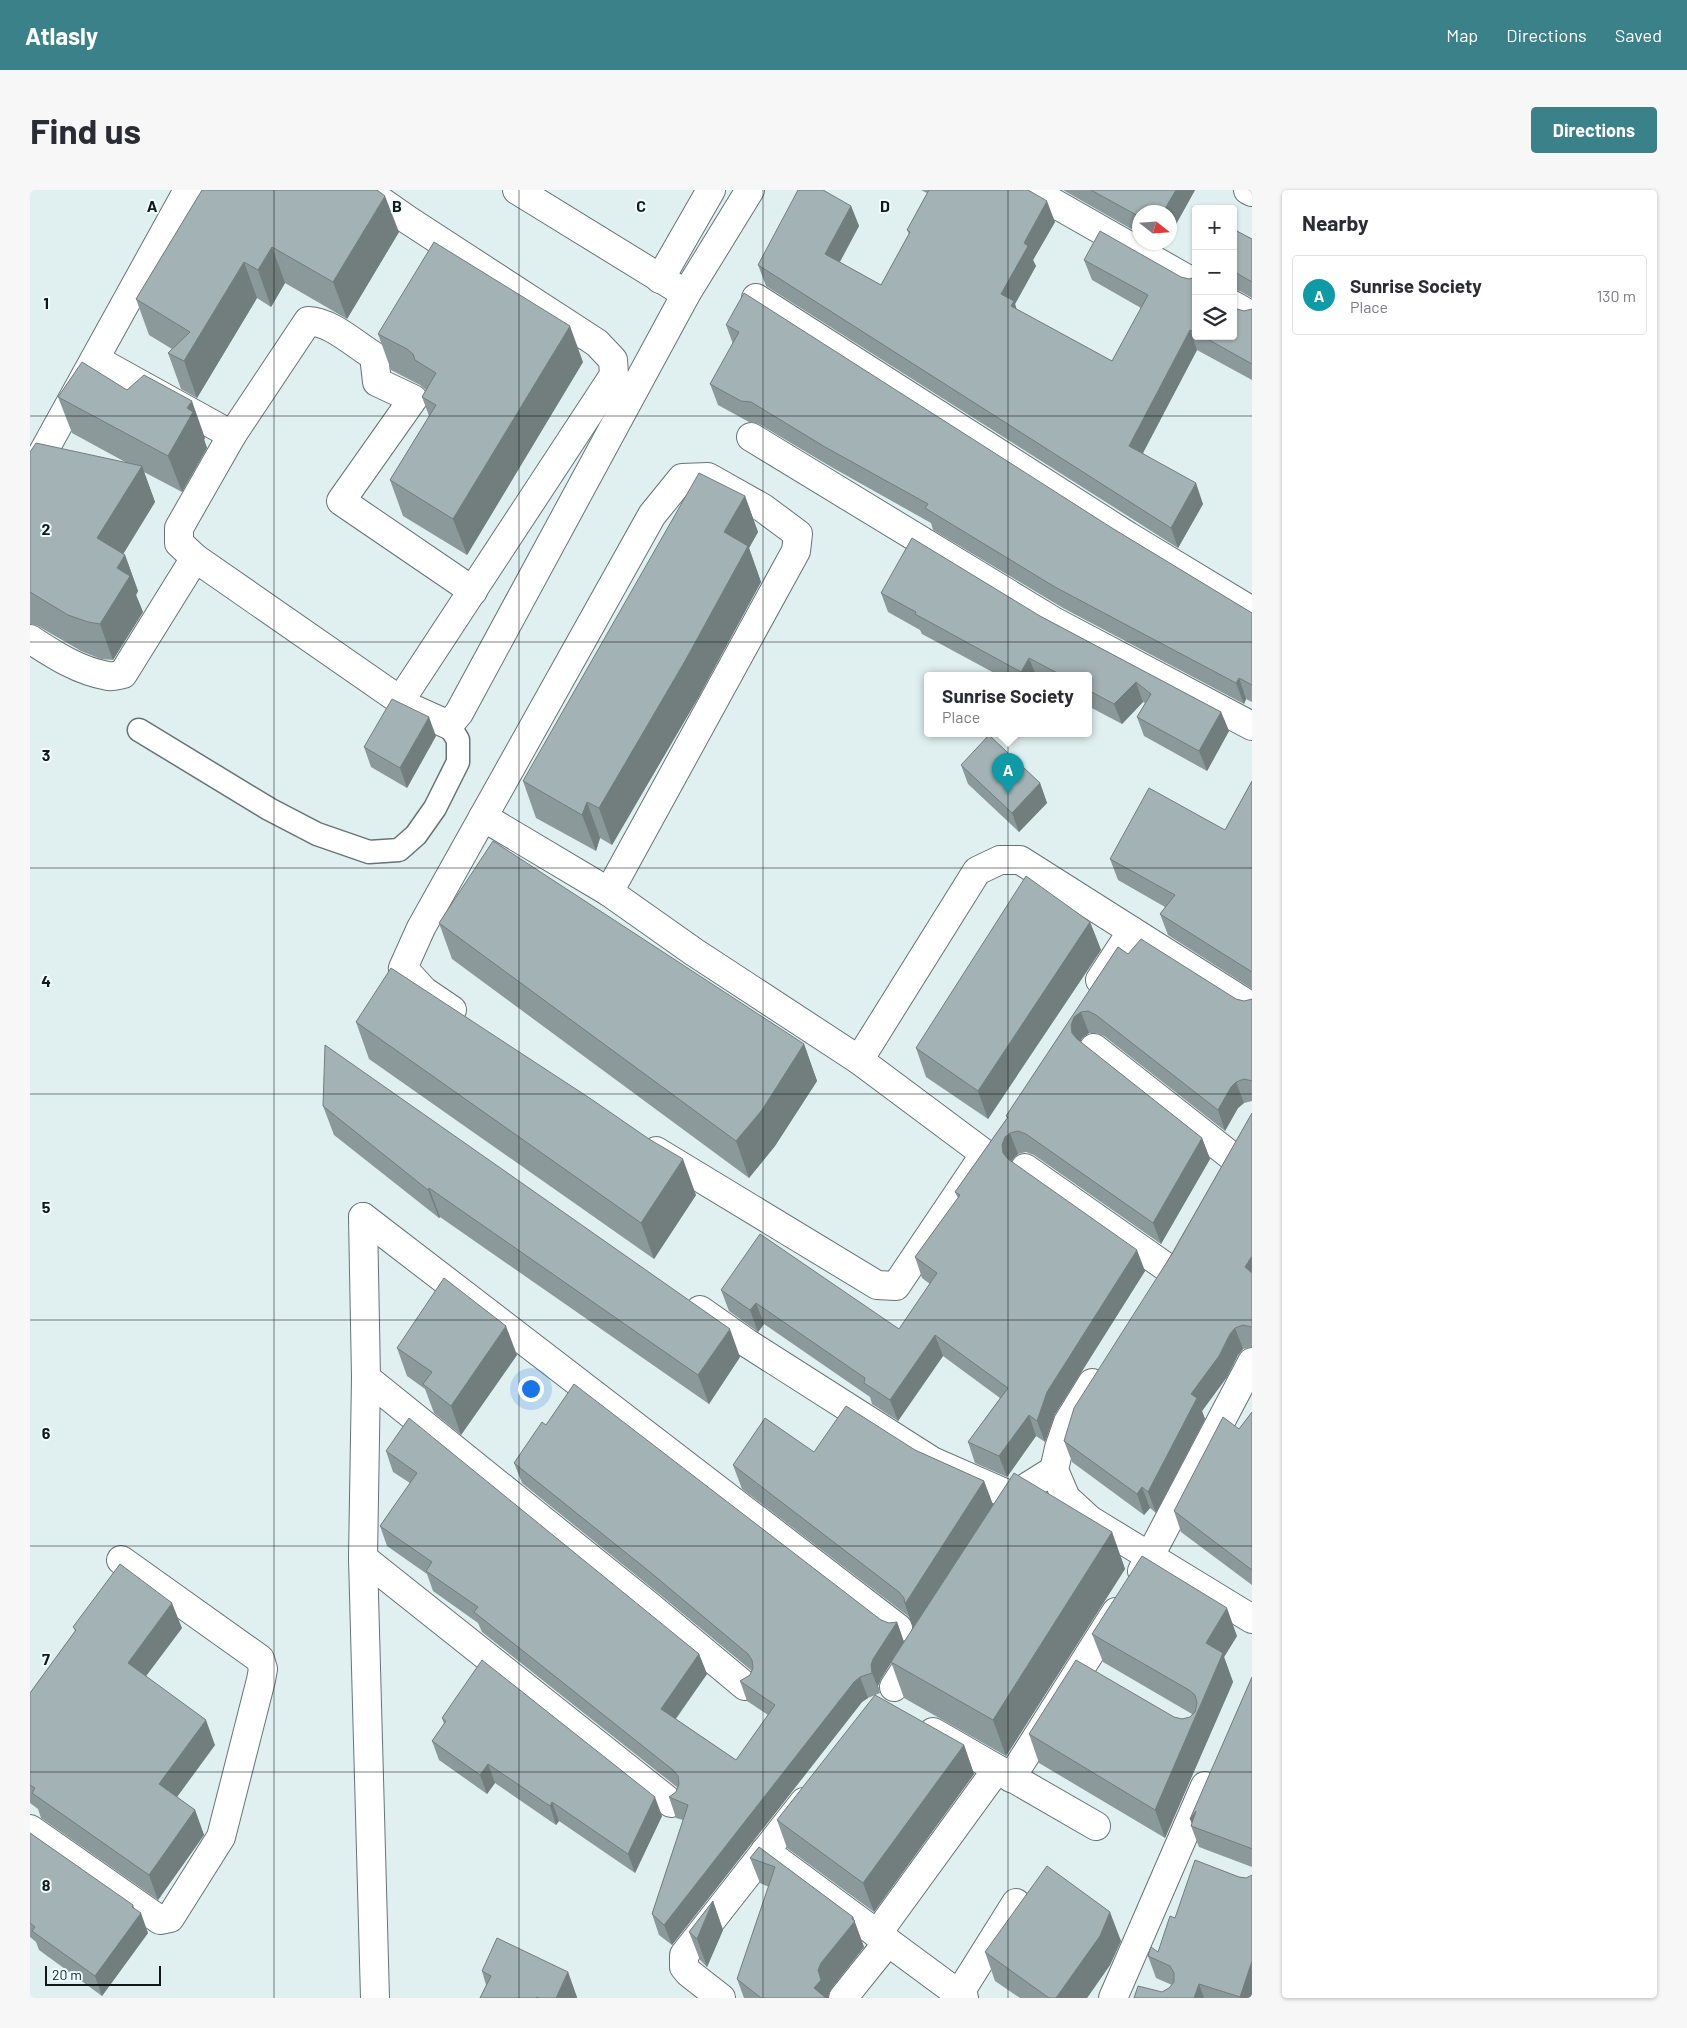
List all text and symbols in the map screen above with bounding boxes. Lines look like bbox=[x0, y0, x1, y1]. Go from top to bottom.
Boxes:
text: Atlasly bbox=[25, 21, 98, 50]
text: Map bbox=[1446, 24, 1478, 46]
text: Directions bbox=[1506, 24, 1587, 46]
text: Saved bbox=[1615, 24, 1662, 46]
button: Directions bbox=[1531, 107, 1657, 153]
text: Find us bbox=[30, 109, 141, 151]
text: A bbox=[147, 196, 158, 215]
text: B bbox=[392, 196, 402, 215]
text: C bbox=[636, 196, 646, 215]
text: D bbox=[880, 196, 890, 215]
north arrow bbox=[1132, 205, 1177, 250]
map controls bbox=[1192, 205, 1237, 340]
button: + bbox=[1192, 205, 1237, 250]
text: Nearby bbox=[1302, 210, 1368, 235]
button: − bbox=[1192, 250, 1237, 295]
text: Sunrise Society bbox=[1350, 274, 1482, 297]
text: A bbox=[1314, 286, 1324, 305]
text: 130 m bbox=[1597, 286, 1636, 305]
text: 1 bbox=[43, 293, 49, 312]
button: layers bbox=[1192, 295, 1237, 340]
text: Place bbox=[1350, 297, 1388, 316]
text: 2 bbox=[42, 519, 51, 538]
popup bbox=[924, 672, 1092, 737]
text: Sunrise Society bbox=[942, 684, 1074, 707]
text: Place bbox=[942, 707, 980, 726]
text: 3 bbox=[42, 745, 50, 764]
pin: A bbox=[992, 753, 1024, 794]
text: 4 bbox=[41, 971, 51, 990]
text: 5 bbox=[42, 1197, 51, 1216]
your location bbox=[518, 1376, 544, 1402]
text: 6 bbox=[42, 1423, 51, 1442]
text: 7 bbox=[42, 1649, 50, 1668]
text: 8 bbox=[42, 1875, 51, 1894]
scale bar bbox=[45, 1963, 161, 1986]
text: 20 m bbox=[52, 1966, 82, 1983]

